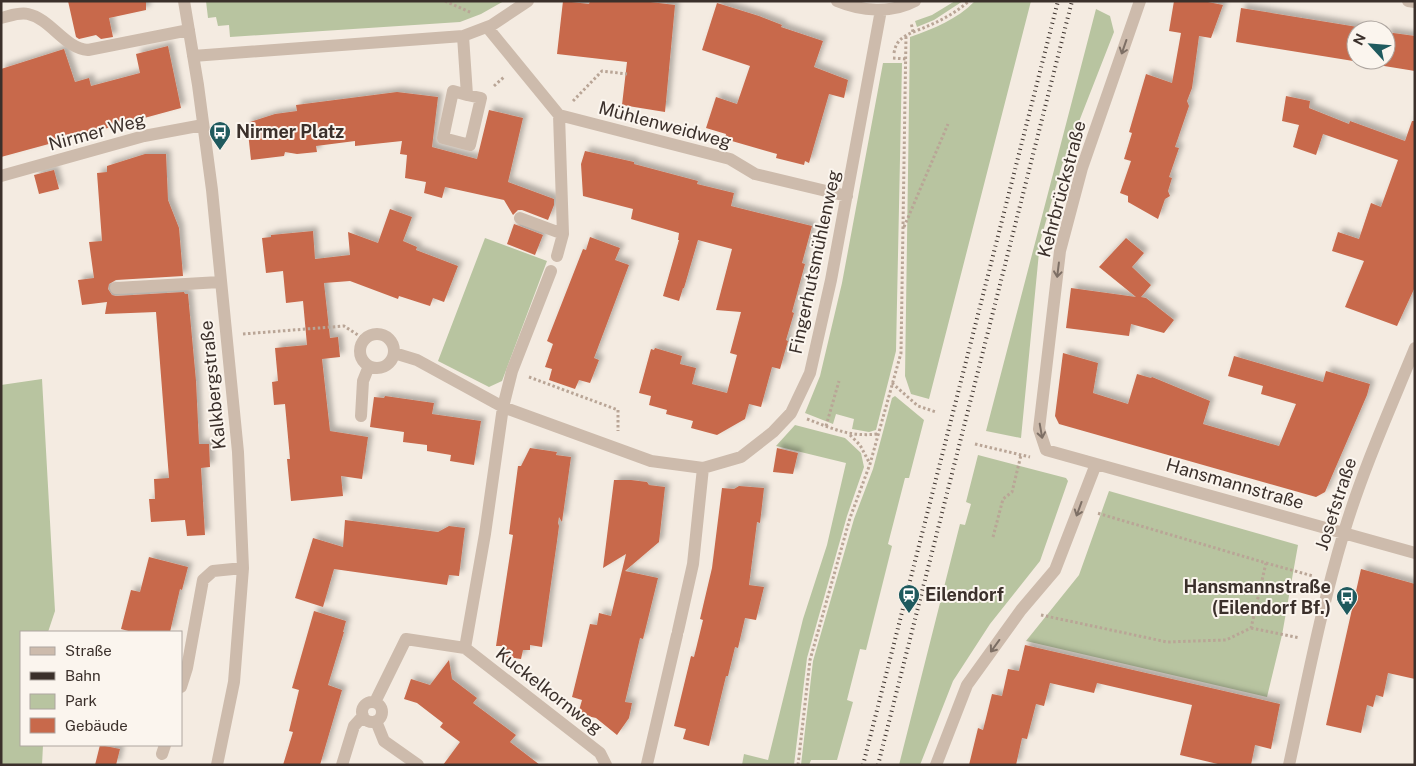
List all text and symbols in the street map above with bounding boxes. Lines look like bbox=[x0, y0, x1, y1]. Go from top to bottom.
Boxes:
north arrow bbox=[1346, 20, 1396, 70]
text: N bbox=[1350, 31, 1369, 48]
one-way arrow bbox=[1119, 39, 1128, 55]
street label: Mühlenweidweg bbox=[596, 97, 734, 152]
street label: Nirmer Weg bbox=[46, 108, 148, 155]
street label: Kehrbrückstraße bbox=[1033, 118, 1090, 259]
bus stop icon: Nirmer Platz bbox=[208, 120, 232, 151]
place label: Nirmer Platz bbox=[236, 121, 344, 142]
street label: Fingerhutsmühlenweg bbox=[785, 168, 844, 356]
one-way arrow bbox=[1053, 261, 1063, 277]
street label: Kalkbergstraße bbox=[195, 320, 230, 451]
one-way arrow bbox=[1036, 422, 1046, 438]
street label: Hansmannstraße bbox=[1164, 454, 1307, 513]
street label: Josefstraße bbox=[1311, 455, 1360, 553]
one-way arrow bbox=[1074, 501, 1083, 516]
place label: Hansmannstraße (Eilendorf Bf.) bbox=[1183, 576, 1331, 618]
station icon: Eilendorf bbox=[897, 583, 921, 614]
place label: Eilendorf bbox=[925, 584, 1004, 605]
bus stop icon: Hansmannstraße (Eilendorf Bf.) bbox=[1335, 585, 1359, 616]
legend bbox=[20, 631, 182, 746]
one-way arrow bbox=[990, 639, 1000, 653]
text: Straße bbox=[65, 642, 112, 659]
street label: Kuckelkornweg bbox=[492, 643, 607, 739]
text: Bahn bbox=[65, 667, 101, 684]
text: Park bbox=[65, 692, 97, 709]
text: Gebäude bbox=[65, 717, 128, 734]

